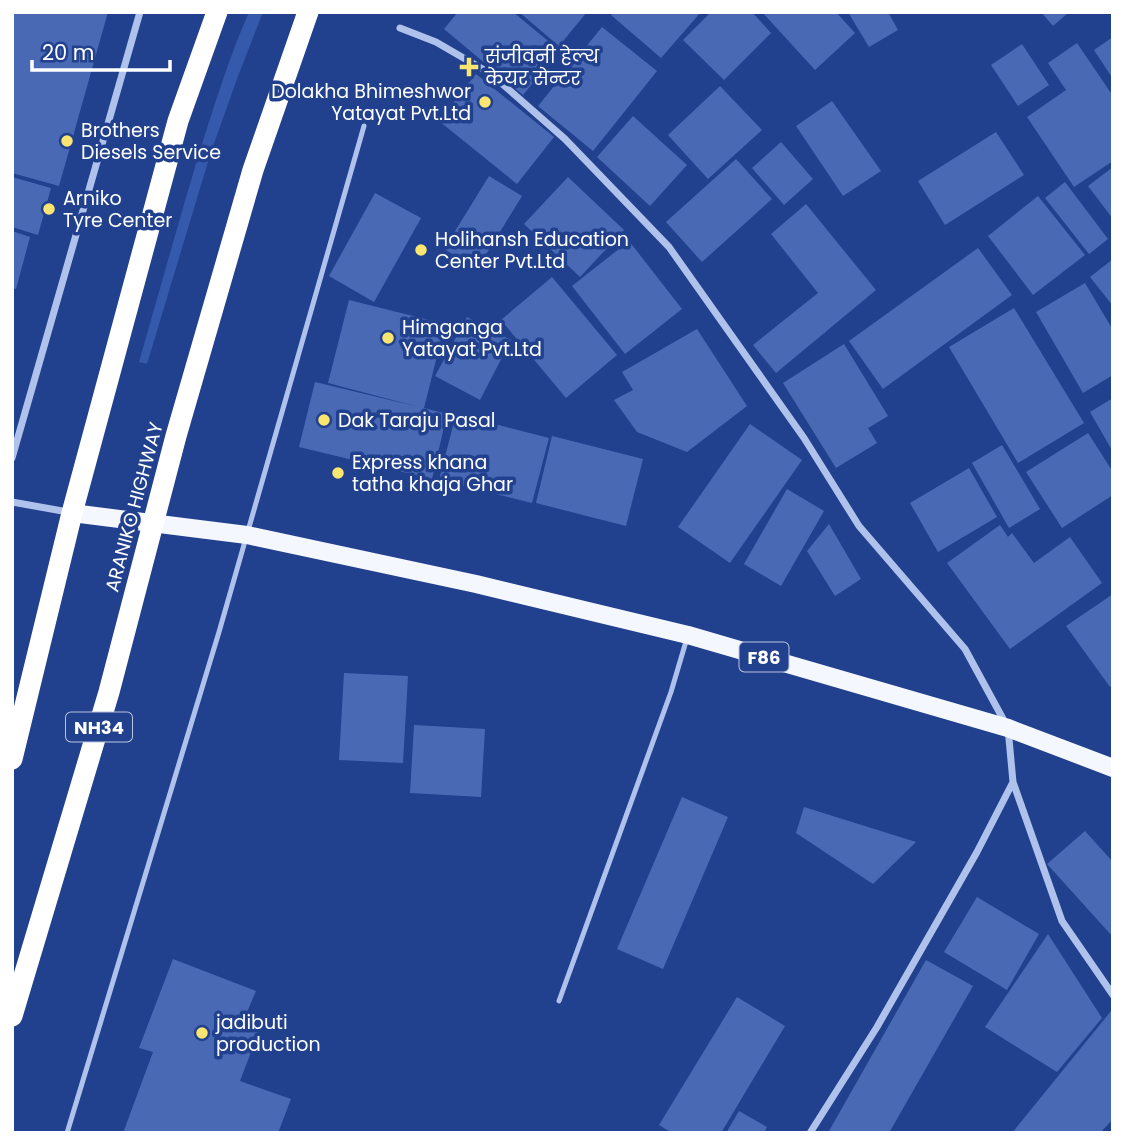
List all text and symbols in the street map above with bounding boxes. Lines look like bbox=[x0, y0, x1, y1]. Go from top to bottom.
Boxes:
scale bar bbox=[32, 28, 170, 72]
text: 20 m bbox=[42, 38, 95, 67]
place label: संजीवनी हेल्थ केयर सेन्टर bbox=[484, 43, 600, 92]
marker: संजीवनी हेल्थ केयर सेन्टर bbox=[459, 57, 479, 77]
place label: Dolakha Bhimeshwor Yatayat Pvt.Ltd bbox=[271, 78, 471, 127]
marker: Dolakha Bhimeshwor Yatayat Pvt.Ltd bbox=[477, 94, 493, 110]
place label: Brothers Diesels Service bbox=[81, 117, 221, 166]
marker: Brothers Diesels Service bbox=[59, 133, 75, 149]
place label: Arniko Tyre Center bbox=[63, 185, 172, 234]
marker: Arniko Tyre Center bbox=[41, 201, 57, 217]
place label: Holihansh Education Center Pvt.Ltd bbox=[435, 226, 629, 275]
marker: Holihansh Education Center Pvt.Ltd bbox=[413, 242, 429, 258]
place label: Himganga Yatayat Pvt.Ltd bbox=[402, 314, 542, 363]
marker: Himganga Yatayat Pvt.Ltd bbox=[380, 330, 396, 346]
place label: Dak Taraju Pasal bbox=[338, 407, 495, 434]
marker: Dak Taraju Pasal bbox=[316, 412, 332, 428]
street label: ARANIKO HIGHWAY bbox=[98, 419, 170, 595]
place label: Express khana tatha khaja Ghar bbox=[352, 449, 513, 498]
marker: Express khana tatha khaja Ghar bbox=[330, 465, 346, 481]
road number: F86 bbox=[740, 642, 788, 672]
road number: NH34 bbox=[66, 712, 132, 742]
place label: jadibuti production bbox=[215, 1009, 321, 1058]
marker: jadibuti production bbox=[194, 1025, 210, 1041]

